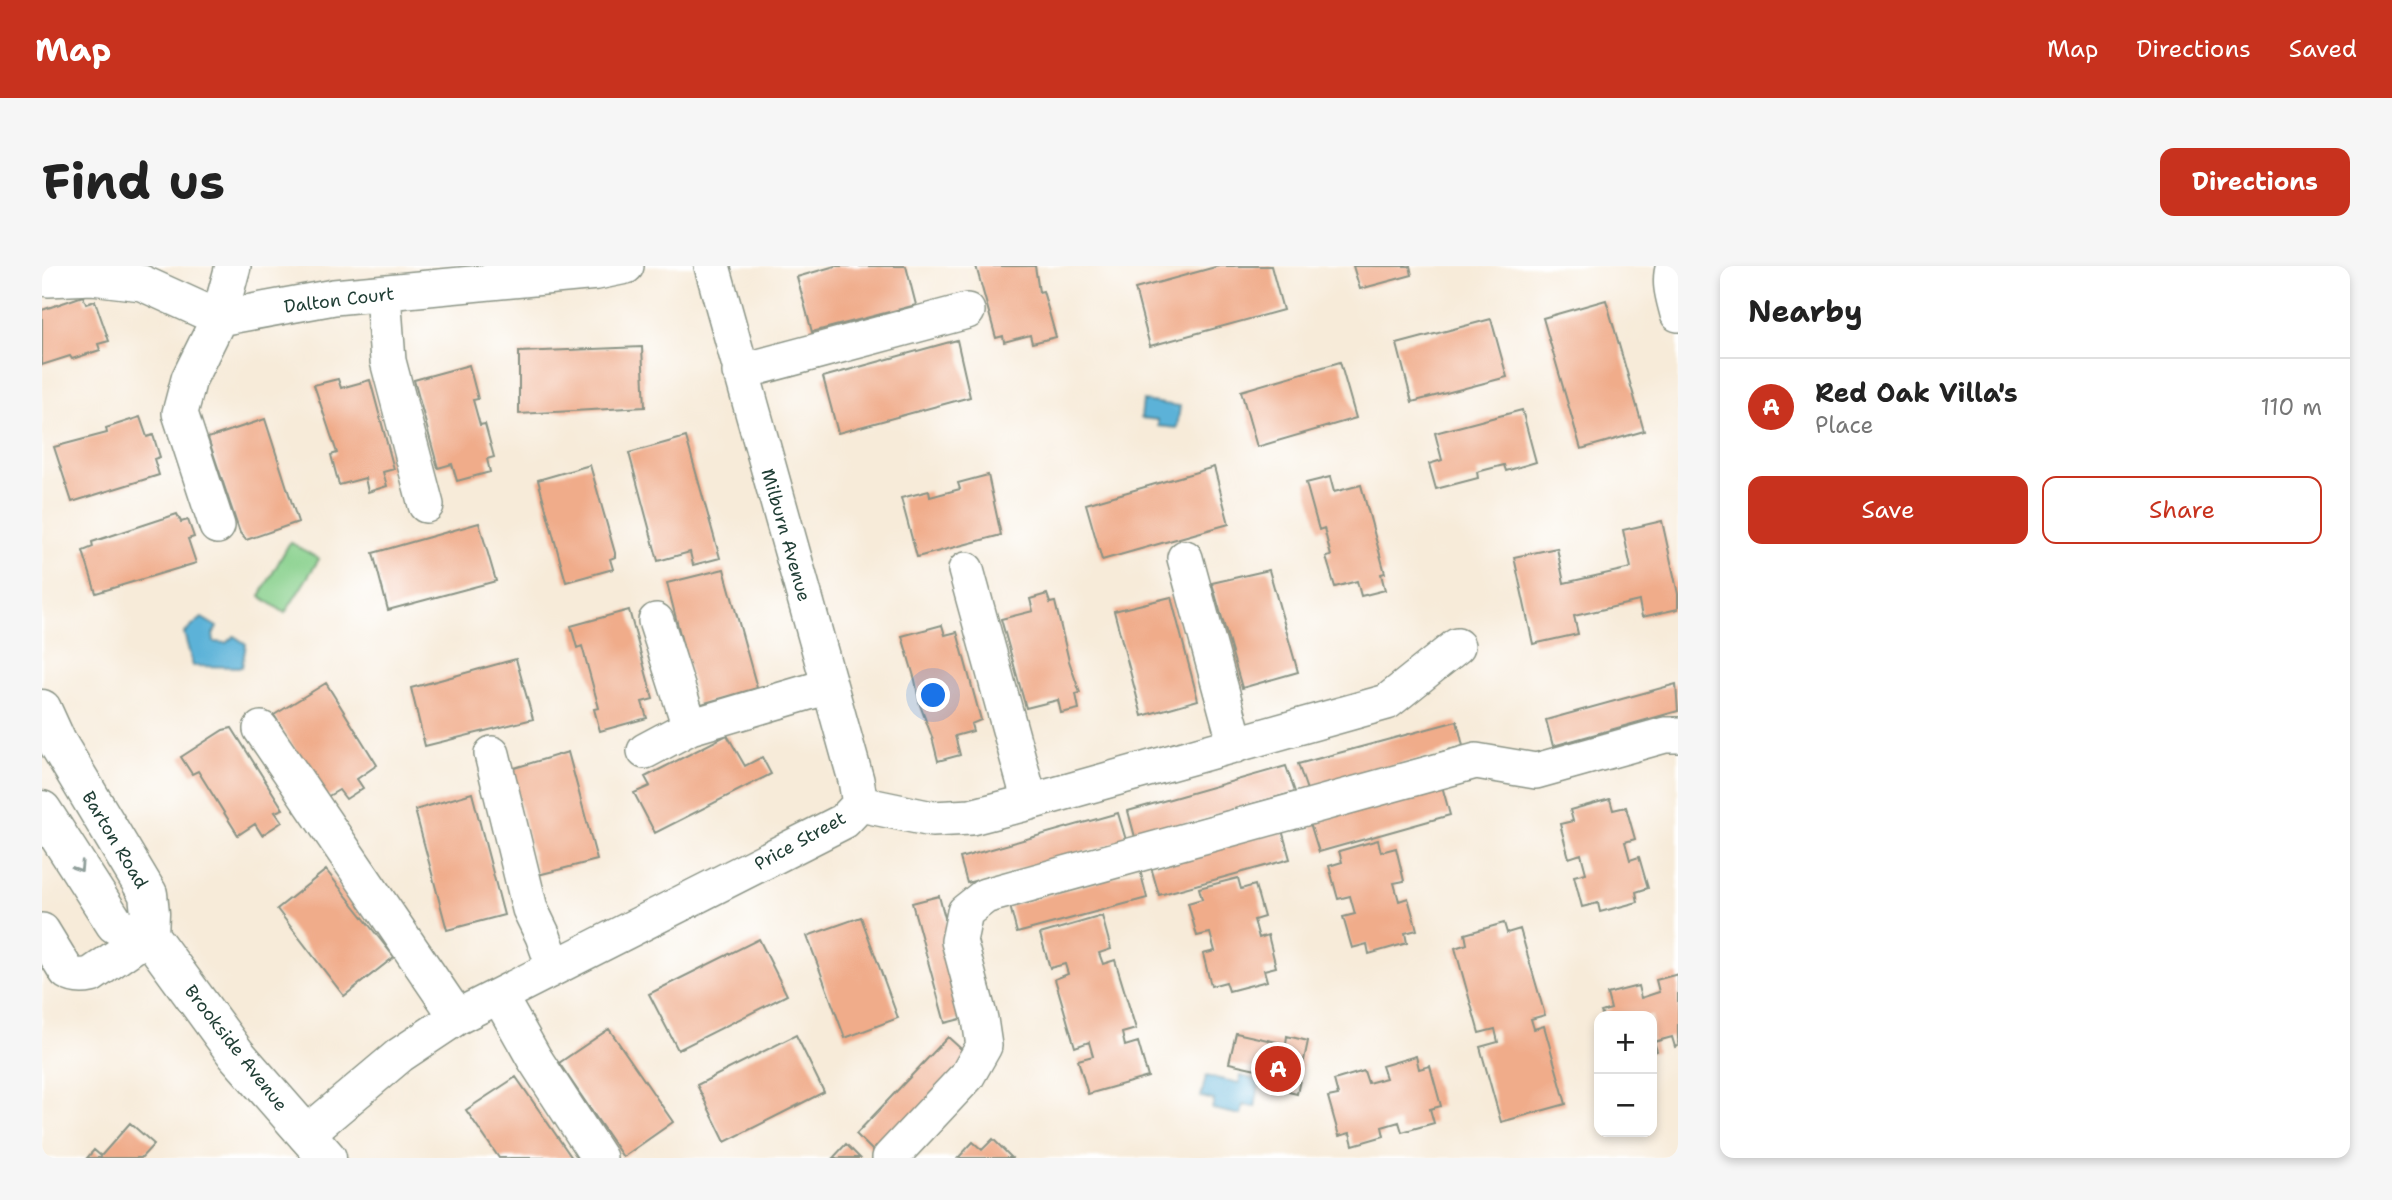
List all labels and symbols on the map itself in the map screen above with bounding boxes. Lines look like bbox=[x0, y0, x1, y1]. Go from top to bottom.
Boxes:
street label: Dalton Court bbox=[283, 281, 396, 319]
street label: Milburn Avenue bbox=[756, 466, 816, 604]
your location bbox=[916, 678, 950, 712]
street label: Barton Road bbox=[76, 787, 154, 893]
street label: Price Street bbox=[750, 806, 850, 876]
one-way arrow bbox=[70, 860, 83, 873]
street label: Brookside Avenue bbox=[179, 980, 293, 1116]
pin: A bbox=[1255, 1043, 1301, 1095]

